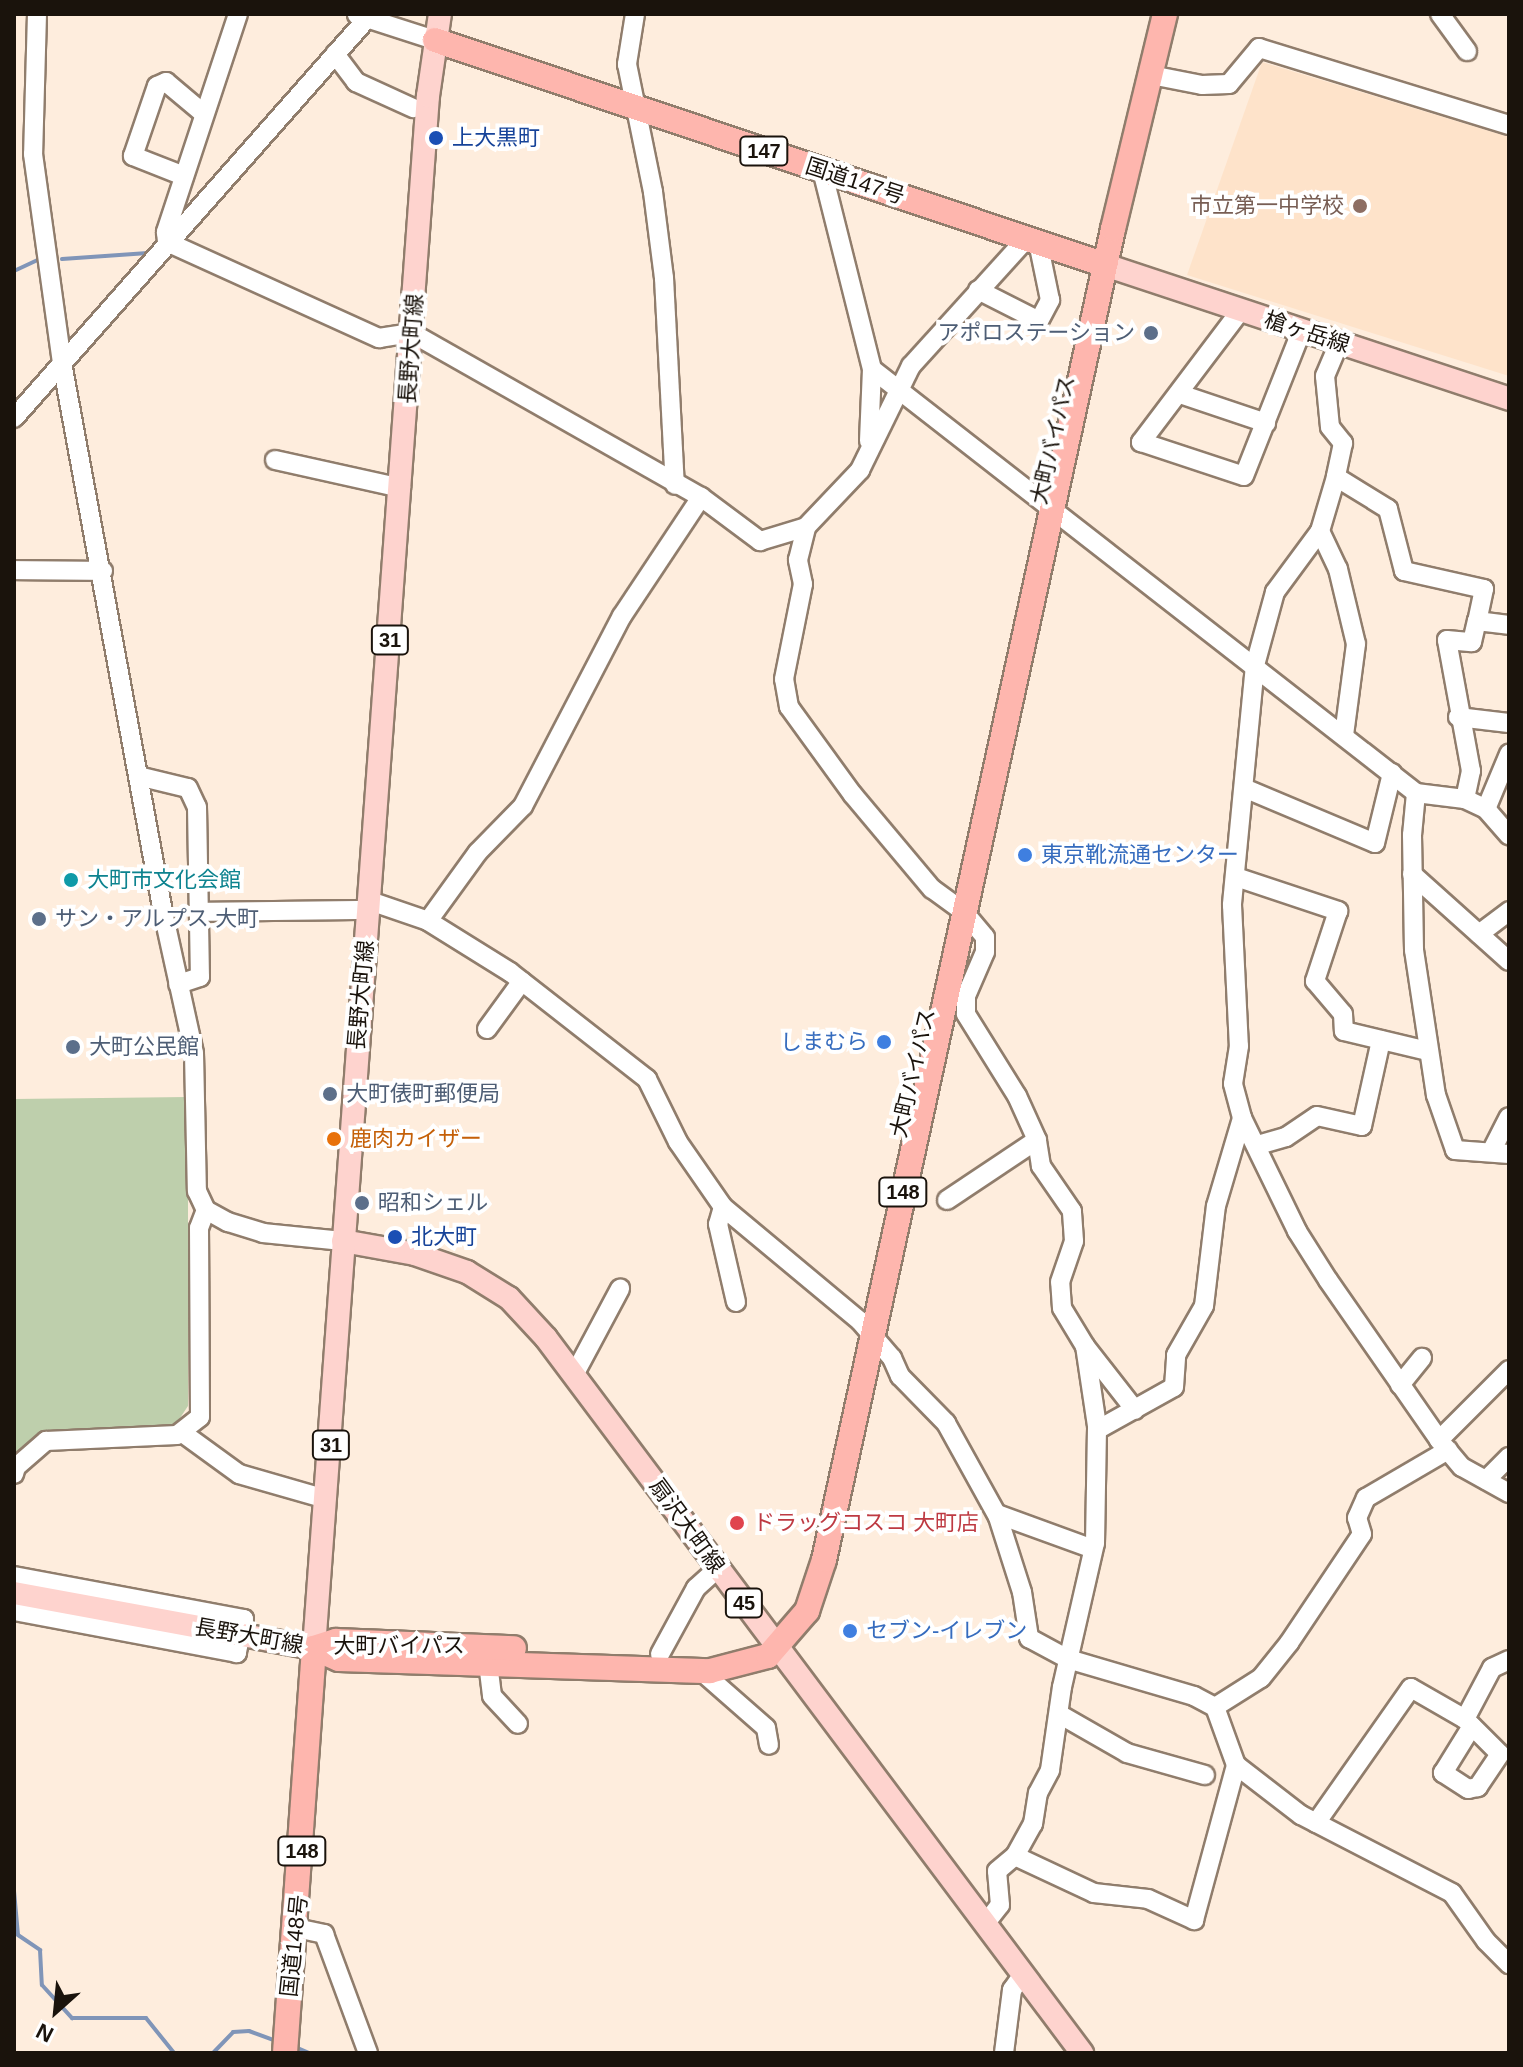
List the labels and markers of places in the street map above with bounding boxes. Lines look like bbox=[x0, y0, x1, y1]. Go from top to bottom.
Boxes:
place label: 上大黒町 bbox=[452, 125, 540, 151]
marker: 上大黒町 bbox=[427, 129, 445, 147]
place label: 市立第一中学校 bbox=[1190, 193, 1344, 219]
marker: 市立第一中学校 bbox=[1351, 197, 1369, 215]
place label: アポロステーション bbox=[937, 320, 1135, 346]
marker: アポロステーション bbox=[1142, 324, 1160, 342]
place label: 東京靴流通センター bbox=[1041, 842, 1239, 868]
marker: 東京靴流通センター bbox=[1016, 846, 1034, 864]
place label: 大町市文化会館 bbox=[87, 867, 241, 893]
marker: 大町市文化会館 bbox=[62, 871, 80, 889]
place label: サン・アルプス 大町 bbox=[55, 906, 259, 932]
marker: サン・アルプス 大町 bbox=[30, 910, 48, 928]
place label: しまむら bbox=[780, 1029, 868, 1055]
marker: しまむら bbox=[875, 1033, 893, 1051]
place label: 大町公民館 bbox=[89, 1034, 199, 1060]
marker: 大町公民館 bbox=[64, 1038, 82, 1056]
place label: 大町俵町郵便局 bbox=[346, 1081, 500, 1107]
marker: 大町俵町郵便局 bbox=[321, 1085, 339, 1103]
place label: 鹿肉カイザー bbox=[350, 1126, 482, 1152]
marker: 鹿肉カイザー bbox=[325, 1130, 343, 1148]
place label: 昭和シェル bbox=[378, 1190, 488, 1216]
marker: 昭和シェル bbox=[353, 1194, 371, 1212]
place label: 北大町 bbox=[411, 1224, 477, 1250]
marker: 北大町 bbox=[386, 1228, 404, 1246]
place label: ドラッグコスコ 大町店 bbox=[753, 1510, 979, 1536]
marker: ドラッグコスコ 大町店 bbox=[728, 1514, 746, 1532]
place label: セブン-イレブン bbox=[866, 1618, 1027, 1644]
marker: セブン-イレブン bbox=[841, 1622, 859, 1640]

